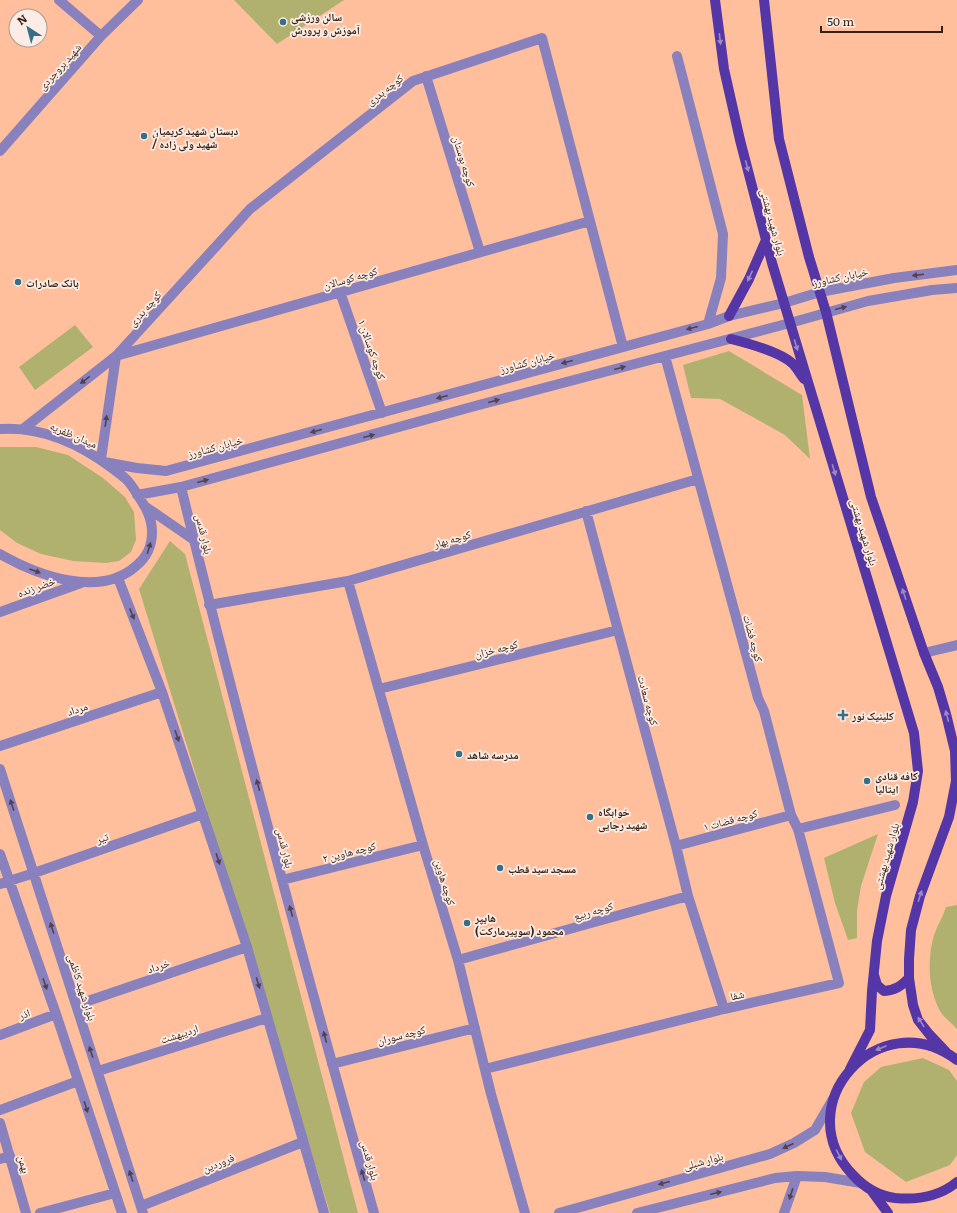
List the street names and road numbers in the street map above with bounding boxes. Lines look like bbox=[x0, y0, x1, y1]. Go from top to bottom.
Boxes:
street label: شهید بروجردی bbox=[34, 39, 84, 93]
street label: کوچه بدری bbox=[362, 69, 406, 109]
street label: کوچه بوستان bbox=[450, 134, 480, 189]
street label: بلوار شهید بهشتی bbox=[757, 187, 791, 257]
street label: کوچه کوسالان bbox=[321, 262, 379, 292]
street label: خیابان کشاورز bbox=[810, 262, 869, 290]
street label: کوچه بدری bbox=[124, 286, 165, 329]
street label: کوچه کوسالان ۱ bbox=[355, 317, 391, 382]
street label: خیابان کشاورز bbox=[497, 346, 556, 376]
street label: میدان ظفریه bbox=[48, 417, 100, 451]
street label: خیابان کشاورز bbox=[185, 431, 244, 461]
street label: بلوار شهید بهشتی bbox=[847, 497, 883, 567]
street label: بلوار قدس bbox=[192, 512, 218, 556]
street label: کوچه بهار bbox=[431, 525, 473, 551]
street label: خضر زنده bbox=[15, 572, 57, 600]
street label: کوچه فضات bbox=[740, 613, 768, 664]
street label: کوچه خزان bbox=[473, 635, 520, 661]
street label: کوچه سعادت bbox=[635, 673, 664, 727]
street label: مرداد bbox=[64, 697, 90, 719]
street label: کوچه قضات ۱ bbox=[701, 804, 759, 834]
street label: بلوار شهید بهشتی bbox=[868, 821, 902, 891]
street label: بلوار قدس bbox=[273, 826, 299, 870]
street label: تیر bbox=[93, 827, 111, 847]
street label: کوچه هاوین ۲ bbox=[320, 837, 378, 865]
street label: کوچه هاوین bbox=[431, 857, 461, 908]
street label: کوچه ربیع bbox=[571, 897, 615, 923]
street label: بلوار شهید کاظمی bbox=[65, 952, 101, 1022]
street label: خرداد bbox=[144, 954, 172, 976]
street label: شفا bbox=[728, 985, 746, 1003]
street label: اذر bbox=[15, 1004, 32, 1023]
street label: اردیبهشت bbox=[158, 1019, 200, 1047]
street label: کوچه سوران bbox=[375, 1020, 427, 1048]
street label: بلوار قدس bbox=[358, 1138, 384, 1182]
street label: بلوار شبلی bbox=[681, 1147, 725, 1173]
street label: فروردین bbox=[200, 1148, 237, 1176]
street label: بهمن bbox=[15, 1153, 35, 1175]

